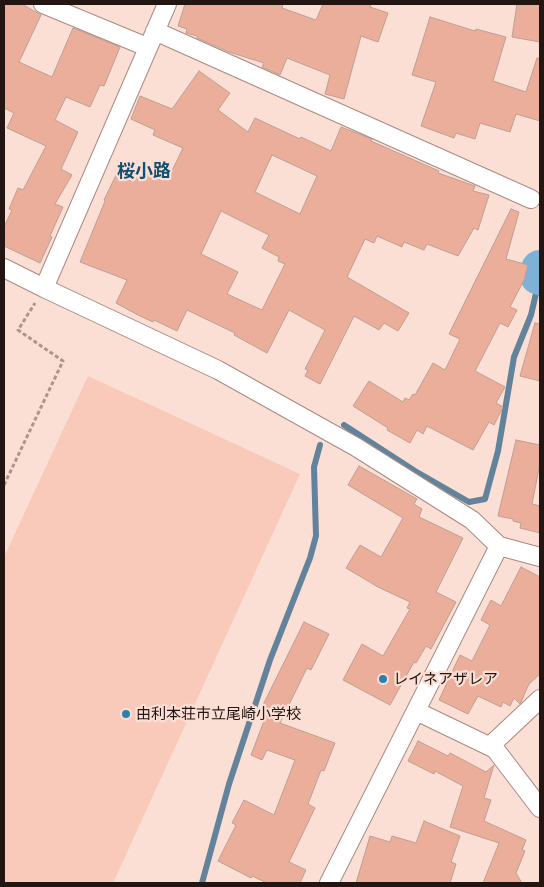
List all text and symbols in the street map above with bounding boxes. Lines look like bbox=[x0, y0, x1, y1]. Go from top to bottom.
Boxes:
district label: 桜小路 bbox=[117, 160, 171, 182]
place label: レイネアザレア bbox=[393, 670, 498, 688]
marker: レイネアザレア bbox=[377, 673, 389, 685]
place label: 由利本荘市立尾崎小学校 bbox=[136, 705, 301, 723]
marker: 由利本荘市立尾崎小学校 bbox=[120, 708, 132, 720]

